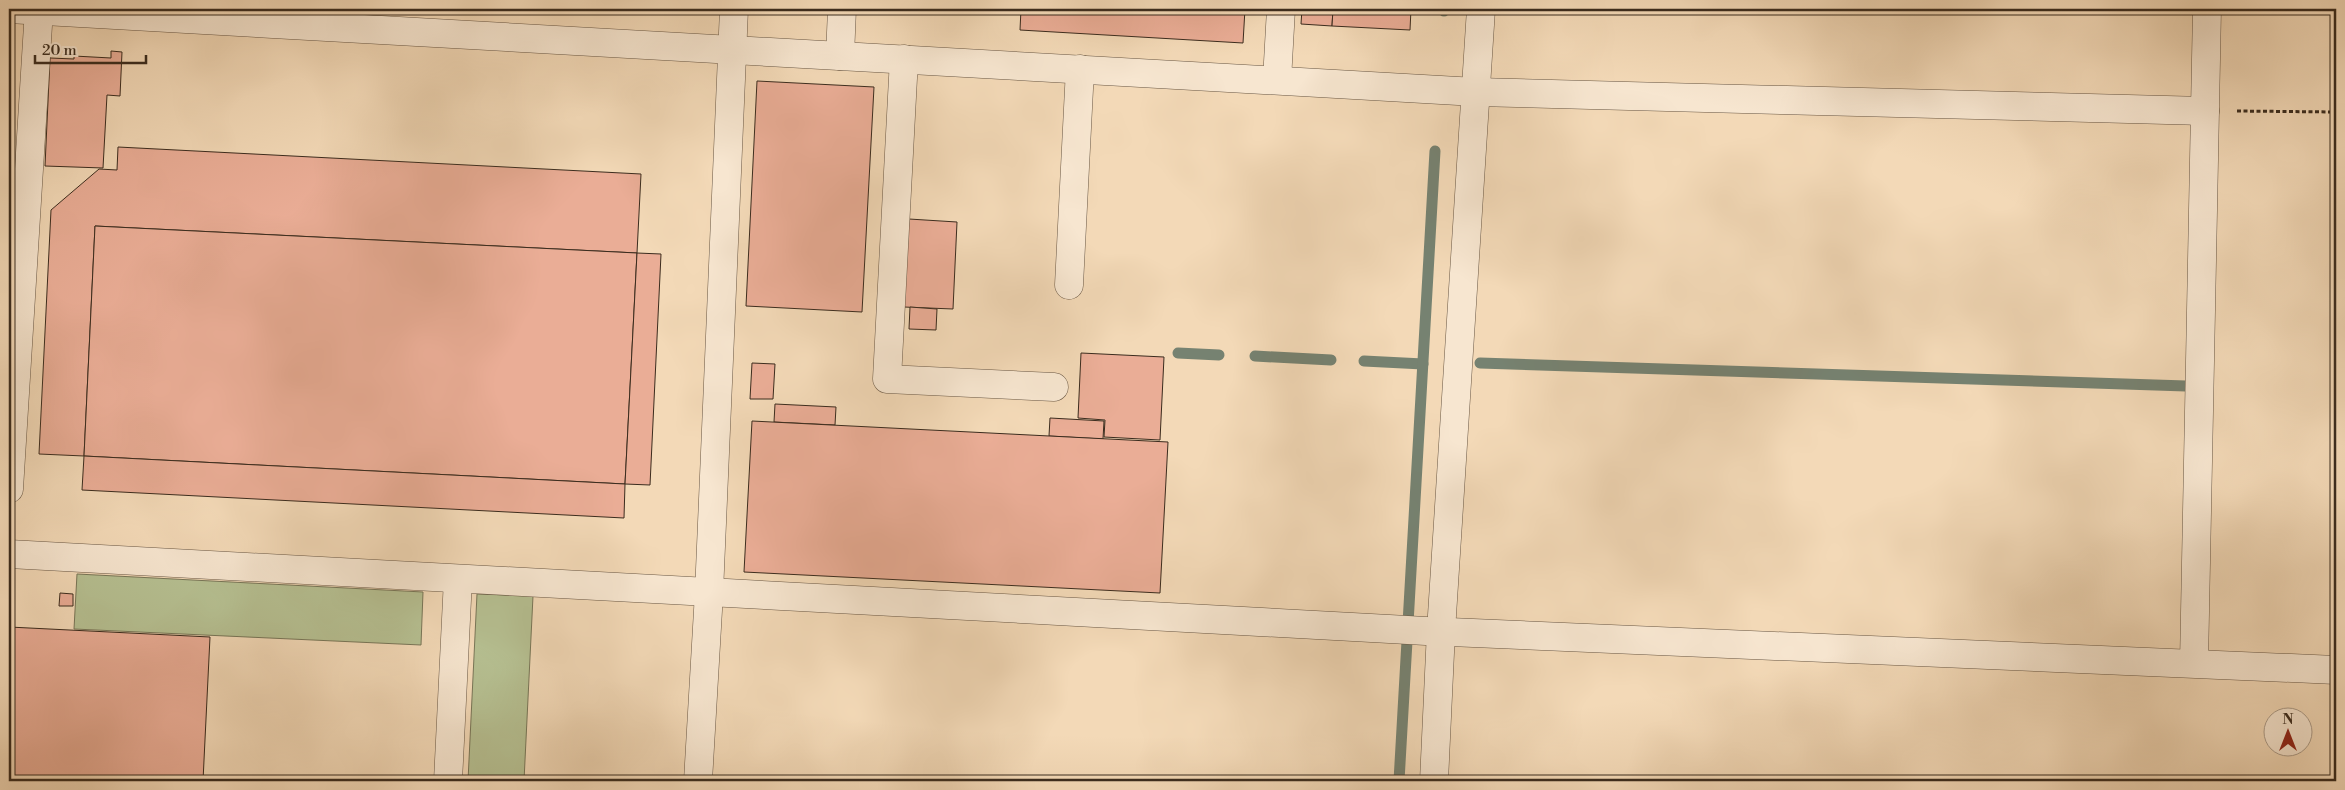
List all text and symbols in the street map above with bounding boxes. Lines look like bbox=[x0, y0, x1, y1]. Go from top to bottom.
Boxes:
scale bar bbox=[35, 32, 146, 64]
text: 20 m bbox=[42, 41, 77, 60]
north arrow bbox=[2262, 708, 2312, 758]
text: N bbox=[2282, 711, 2294, 729]

